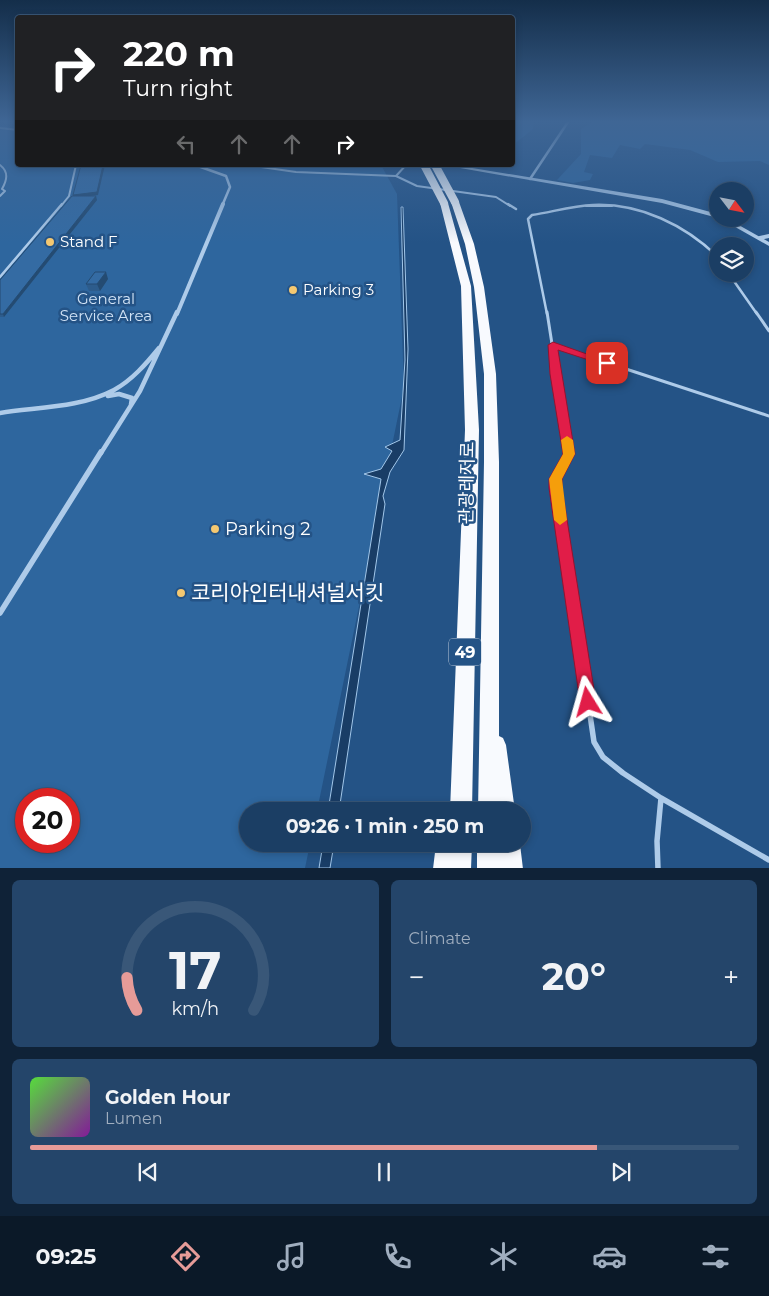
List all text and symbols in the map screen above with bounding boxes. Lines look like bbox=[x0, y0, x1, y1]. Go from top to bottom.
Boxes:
text: 220 m bbox=[123, 32, 235, 75]
icon: right bbox=[40, 35, 105, 100]
text: Turn right bbox=[123, 75, 233, 102]
icon: left bbox=[172, 130, 200, 158]
icon: ahead bbox=[225, 130, 253, 158]
icon: ahead bbox=[278, 130, 306, 158]
icon: right bbox=[331, 130, 359, 158]
north arrow bbox=[709, 182, 754, 228]
map controls bbox=[709, 182, 754, 282]
place label: Stand F bbox=[60, 232, 118, 251]
marker: Stand F bbox=[44, 236, 56, 248]
button: layers bbox=[709, 237, 754, 282]
place label: Parking 3 bbox=[303, 280, 374, 299]
marker: Parking 3 bbox=[287, 284, 299, 296]
park label: General Service Area bbox=[60, 289, 152, 325]
pin bbox=[586, 342, 628, 384]
icon: arrive bbox=[593, 349, 621, 377]
street label: 관광레저로 bbox=[455, 441, 479, 525]
place label: Parking 2 bbox=[225, 518, 310, 540]
marker: Parking 2 bbox=[209, 523, 221, 535]
place label: 코리아인터내셔널서킷 bbox=[191, 580, 384, 605]
marker: 코리아인터내셔널서킷 bbox=[175, 587, 187, 599]
road number: 49 bbox=[449, 638, 481, 666]
position arrow bbox=[561, 675, 613, 727]
speed limit sign: 20 bbox=[15, 788, 80, 853]
text: 09:26 · 1 min · 250 m bbox=[286, 815, 484, 838]
text: Climate bbox=[409, 929, 471, 948]
text: 17 bbox=[169, 939, 222, 1002]
text: 20° bbox=[542, 953, 606, 1000]
text: − bbox=[409, 960, 425, 994]
text: + bbox=[723, 960, 739, 994]
text: km/h bbox=[171, 998, 219, 1019]
text: Golden Hour bbox=[105, 1086, 231, 1109]
text: Lumen bbox=[105, 1109, 163, 1128]
icon: previous bbox=[134, 1158, 162, 1186]
icon: pause bbox=[370, 1158, 398, 1186]
icon: next bbox=[607, 1158, 635, 1186]
icon: directions bbox=[168, 1239, 203, 1274]
icon: music bbox=[274, 1239, 309, 1274]
icon: phone bbox=[380, 1239, 415, 1274]
icon: climate bbox=[486, 1239, 521, 1274]
icon: car bbox=[592, 1239, 627, 1274]
icon: filters bbox=[698, 1239, 733, 1274]
text: 09:25 bbox=[36, 1243, 96, 1270]

